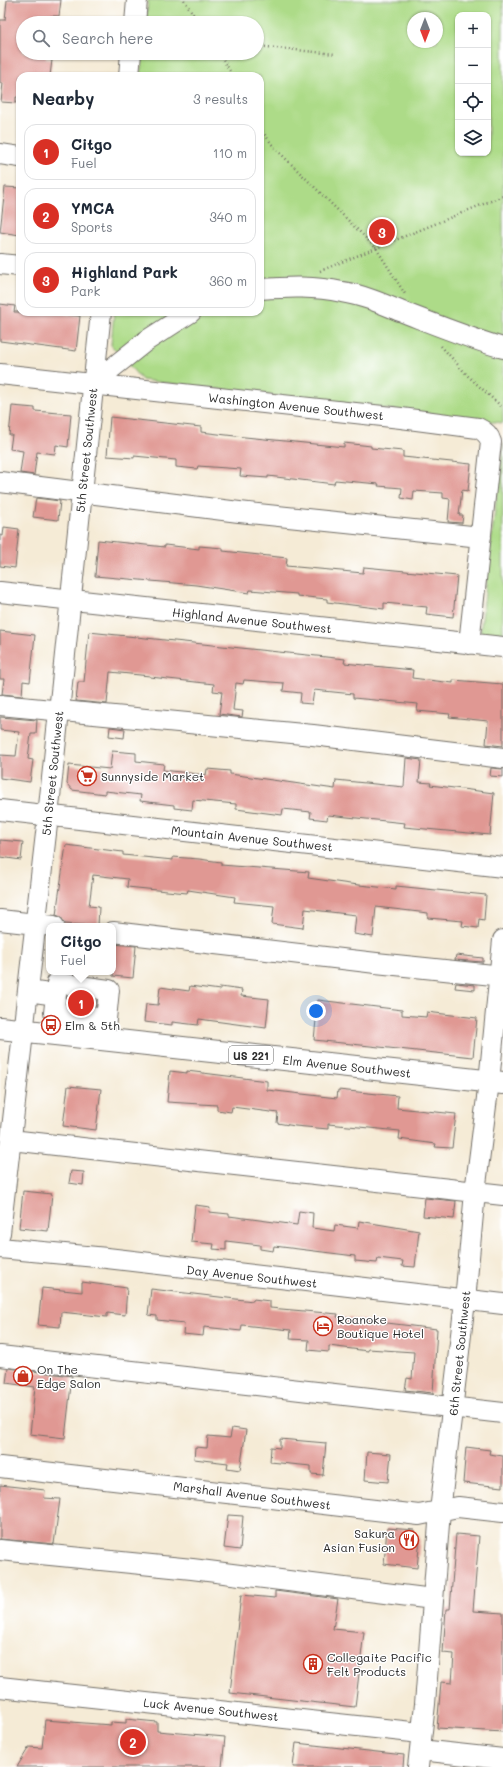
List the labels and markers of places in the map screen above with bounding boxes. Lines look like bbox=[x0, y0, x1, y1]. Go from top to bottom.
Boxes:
pin: 3 bbox=[369, 217, 395, 247]
supermarket icon: Sunnyside Market bbox=[76, 765, 98, 787]
place label: Sunnyside Market bbox=[101, 768, 204, 784]
pin: 1 bbox=[68, 988, 94, 1018]
bus stop icon: Elm & 5th bbox=[40, 1014, 62, 1036]
place label: Elm & 5th bbox=[65, 1017, 120, 1033]
place label: Roanoke Boutique Hotel bbox=[337, 1311, 424, 1341]
hotel icon: Roanoke Boutique Hotel bbox=[312, 1315, 334, 1337]
place label: On The Edge Salon bbox=[37, 1361, 101, 1391]
shop icon: On The Edge Salon bbox=[12, 1365, 34, 1387]
place label: Sakura Asian Fusion bbox=[323, 1525, 395, 1555]
restaurant icon: Sakura Asian Fusion bbox=[398, 1529, 420, 1551]
place label: Collegaite Pacific Felt Products bbox=[327, 1649, 432, 1679]
building icon: Collegaite Pacific Felt Products bbox=[302, 1653, 324, 1675]
pin: 2 bbox=[120, 1727, 146, 1757]

